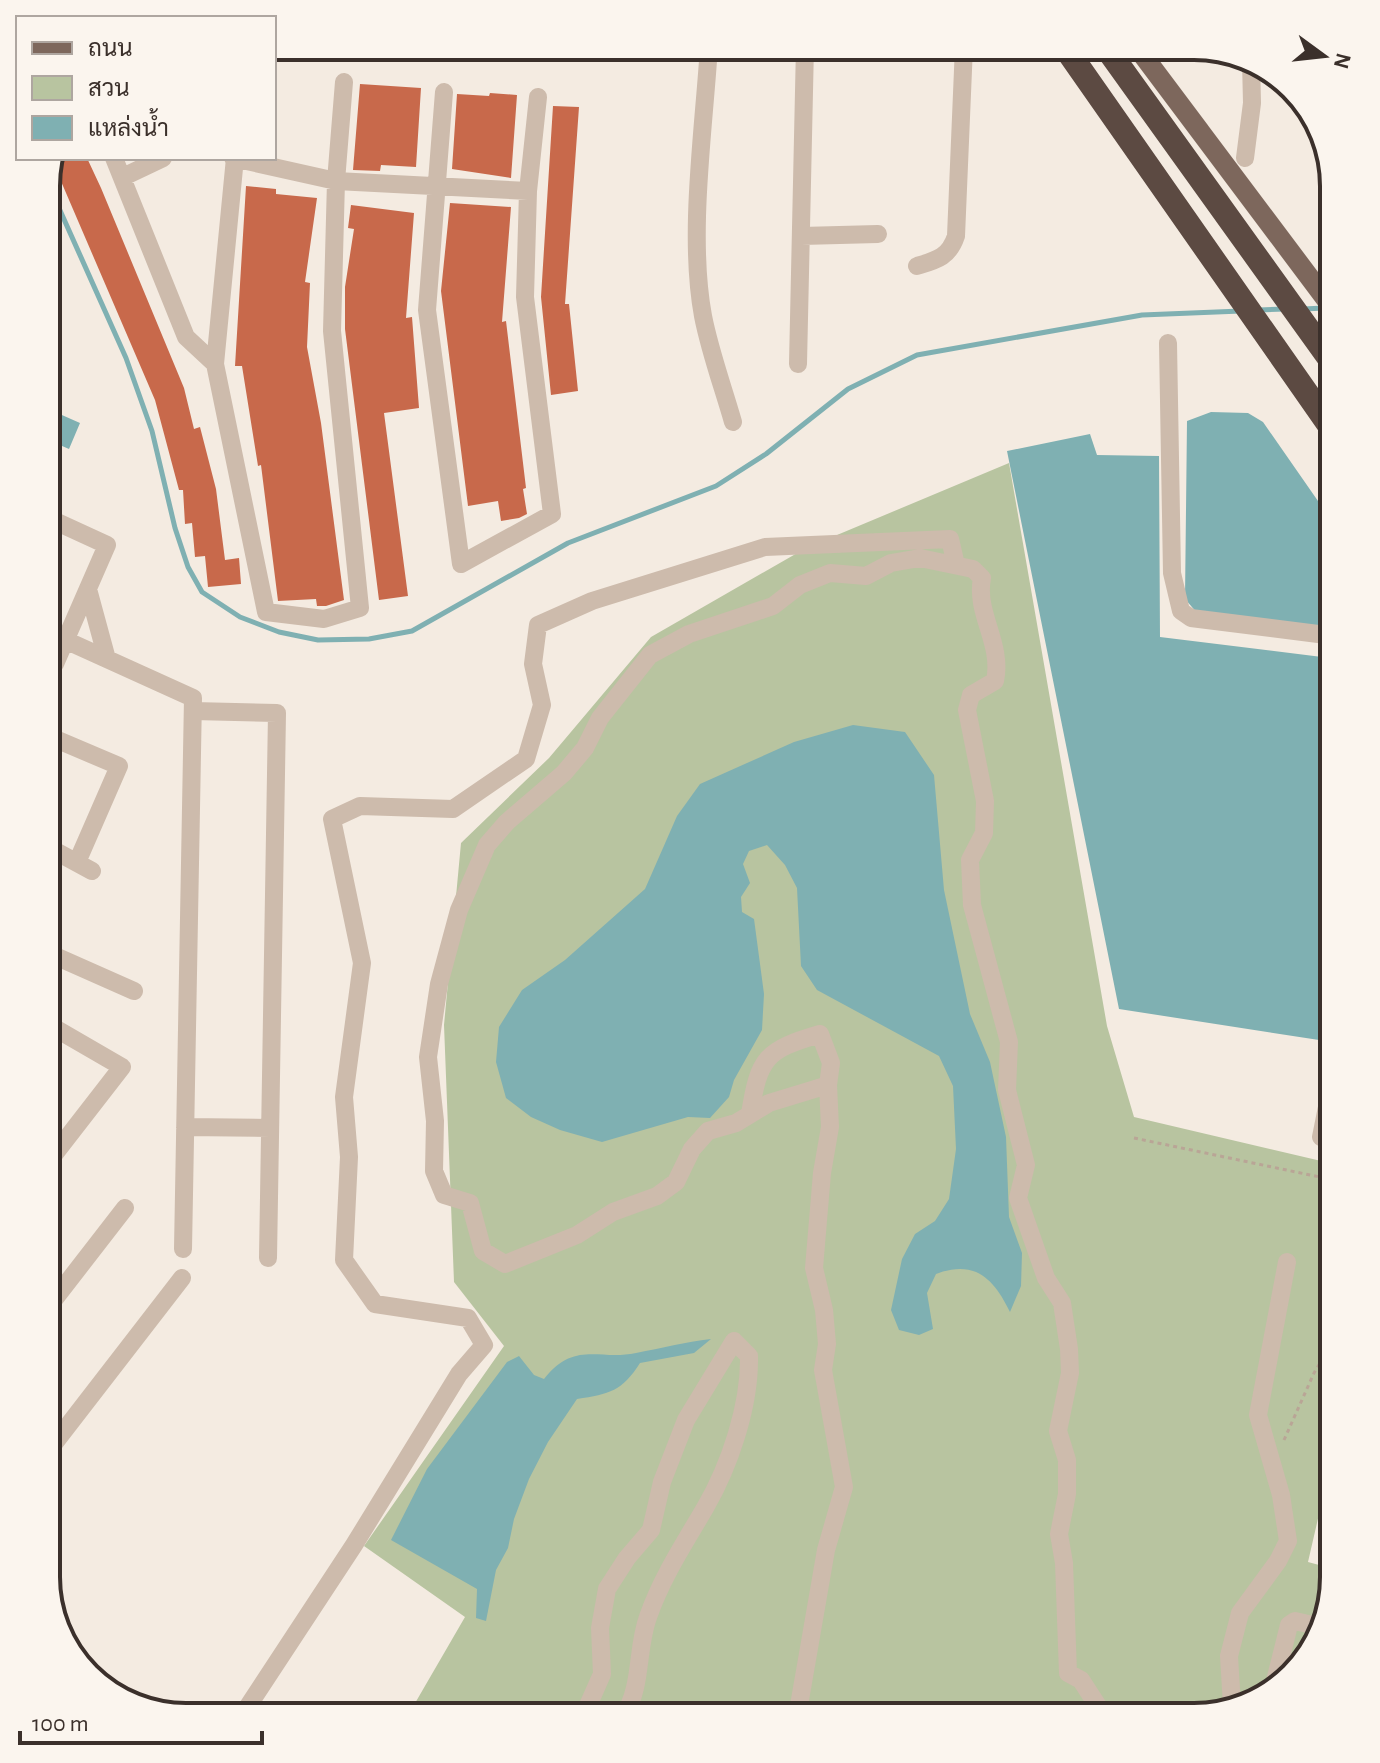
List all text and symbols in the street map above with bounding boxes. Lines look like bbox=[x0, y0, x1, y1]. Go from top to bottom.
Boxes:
legend bbox=[16, 16, 276, 160]
north arrow bbox=[1284, 16, 1364, 96]
text: ถนน bbox=[88, 37, 133, 61]
text: N bbox=[1330, 51, 1355, 71]
text: สวน bbox=[88, 77, 130, 101]
text: แหล่งน้ำ bbox=[88, 108, 169, 141]
scale bar bbox=[20, 1695, 262, 1745]
text: 100 m bbox=[32, 1712, 89, 1736]

